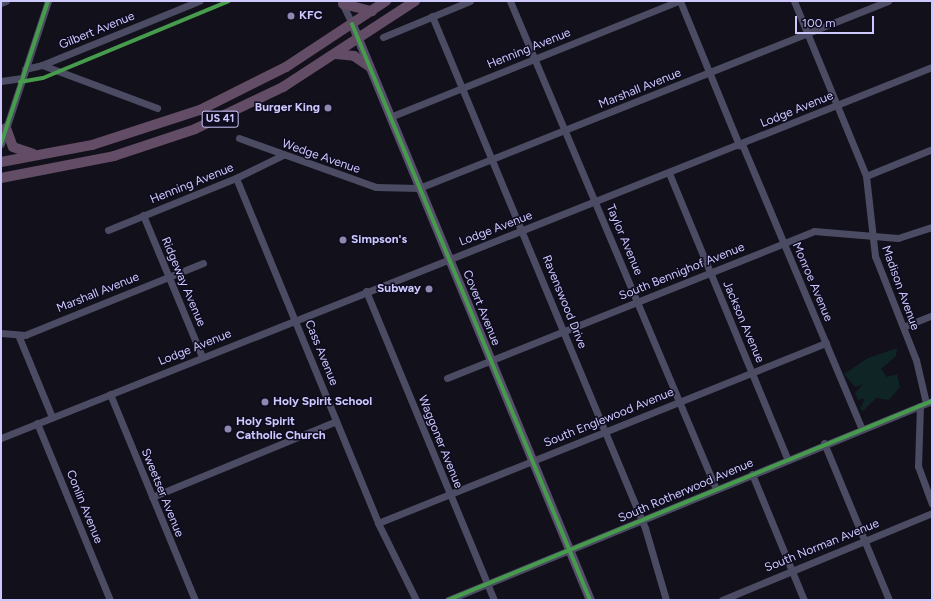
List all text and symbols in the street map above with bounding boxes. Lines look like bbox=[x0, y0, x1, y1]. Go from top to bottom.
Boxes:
scale bar bbox=[797, 8, 876, 34]
street label: Gilbert Avenue bbox=[57, 9, 137, 53]
place label: KFC bbox=[299, 9, 322, 23]
marker: KFC bbox=[286, 11, 296, 21]
text: 100 m bbox=[802, 16, 836, 30]
street label: Henning Avenue bbox=[485, 26, 573, 72]
street label: Marshall Avenue bbox=[597, 66, 683, 112]
street label: Lodge Avenue bbox=[758, 89, 836, 131]
place label: Burger King bbox=[255, 101, 320, 115]
marker: Burger King bbox=[323, 103, 333, 113]
road number: US 41 bbox=[201, 110, 239, 128]
street label: Wedge Avenue bbox=[280, 137, 362, 177]
street label: Henning Avenue bbox=[148, 161, 236, 207]
street label: Taylor Avenue bbox=[603, 202, 645, 278]
street label: Lodge Avenue bbox=[457, 208, 535, 250]
place label: Simpson's bbox=[351, 233, 407, 247]
street label: Ridgeway Avenue bbox=[158, 235, 208, 329]
marker: Simpson's bbox=[338, 235, 348, 245]
street label: South Bennighof Avenue bbox=[617, 240, 747, 304]
street label: Monroe Avenue bbox=[789, 240, 835, 324]
street label: Madison Avenue bbox=[878, 244, 922, 332]
street label: Ravenswood Drive bbox=[539, 253, 589, 351]
street label: Covert Avenue bbox=[459, 268, 503, 348]
street label: Marshall Avenue bbox=[55, 270, 141, 316]
street label: Jackson Avenue bbox=[719, 279, 767, 365]
place label: Subway bbox=[377, 282, 421, 296]
marker: Subway bbox=[424, 284, 434, 294]
street label: Cass Avenue bbox=[301, 318, 341, 388]
street label: Lodge Avenue bbox=[156, 327, 234, 369]
street label: South Englewood Avenue bbox=[542, 385, 676, 451]
street label: Waggoner Avenue bbox=[415, 393, 465, 491]
place label: Holy Spirit School bbox=[273, 395, 372, 409]
marker: Holy Spirit School bbox=[260, 397, 270, 407]
place label: Holy Spirit Catholic Church bbox=[236, 415, 326, 443]
marker: Holy Spirit Catholic Church bbox=[223, 424, 233, 434]
street label: Sweetser Avenue bbox=[138, 447, 186, 539]
street label: South Rotherwood Avenue bbox=[616, 456, 756, 526]
street label: Conlin Avenue bbox=[63, 468, 105, 546]
street label: South Norman Avenue bbox=[763, 516, 881, 576]

